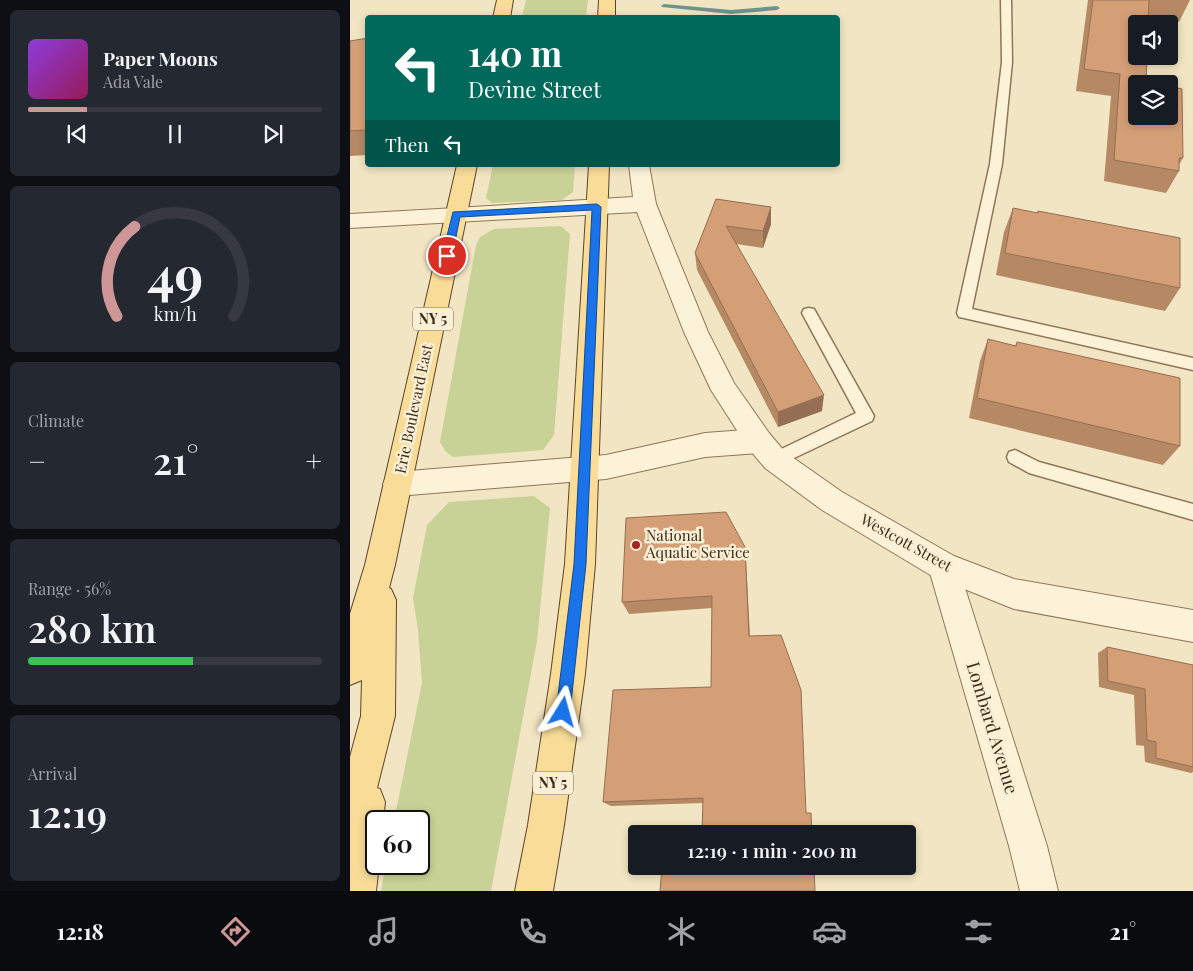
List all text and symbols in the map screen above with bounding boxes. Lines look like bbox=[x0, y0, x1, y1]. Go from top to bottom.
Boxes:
map controls bbox=[1128, 15, 1178, 125]
button: sound bbox=[1128, 15, 1178, 65]
text: 140 m bbox=[468, 29, 562, 76]
icon: left bbox=[385, 35, 450, 100]
text: Paper Moons bbox=[103, 45, 218, 71]
text: Ada Vale bbox=[103, 71, 163, 92]
text: Devine Street bbox=[468, 74, 601, 104]
button: layers bbox=[1128, 75, 1178, 125]
icon: previous bbox=[63, 120, 91, 148]
icon: pause bbox=[161, 120, 189, 148]
icon: next bbox=[259, 120, 287, 148]
icon: left bbox=[439, 130, 467, 158]
text: Then bbox=[385, 131, 429, 157]
pin bbox=[426, 235, 468, 277]
text: 49 bbox=[147, 239, 203, 308]
icon: arrive bbox=[433, 242, 461, 270]
text: km/h bbox=[154, 302, 197, 325]
road number: NY 5 bbox=[413, 308, 453, 330]
street label: Erie Boulevard East bbox=[390, 342, 437, 475]
text: Climate bbox=[28, 410, 84, 431]
text: 21° bbox=[153, 434, 199, 485]
text: − bbox=[28, 442, 46, 479]
text: + bbox=[306, 442, 322, 479]
street label: Westcott Street bbox=[856, 508, 956, 576]
place label: National Aquatic Service bbox=[645, 525, 750, 562]
marker: National Aquatic Service bbox=[630, 539, 642, 551]
text: Range · 56% bbox=[28, 578, 111, 599]
text: 280 km bbox=[28, 602, 156, 653]
street label: Lombard Avenue bbox=[961, 659, 1024, 797]
position arrow bbox=[536, 685, 588, 737]
text: Arrival bbox=[28, 763, 77, 784]
road number: NY 5 bbox=[533, 771, 573, 794]
text: 12:19 bbox=[28, 787, 107, 838]
speed limit sign: 60 bbox=[365, 810, 430, 875]
text: 12:19 · 1 min · 200 m bbox=[687, 837, 857, 863]
icon: directions bbox=[218, 914, 253, 949]
icon: music bbox=[366, 914, 401, 949]
icon: phone bbox=[515, 914, 550, 949]
icon: climate bbox=[664, 914, 699, 949]
icon: car bbox=[812, 914, 847, 949]
icon: filters bbox=[961, 914, 996, 949]
text: 12:18 bbox=[57, 916, 104, 946]
text: 21° bbox=[1110, 916, 1136, 946]

